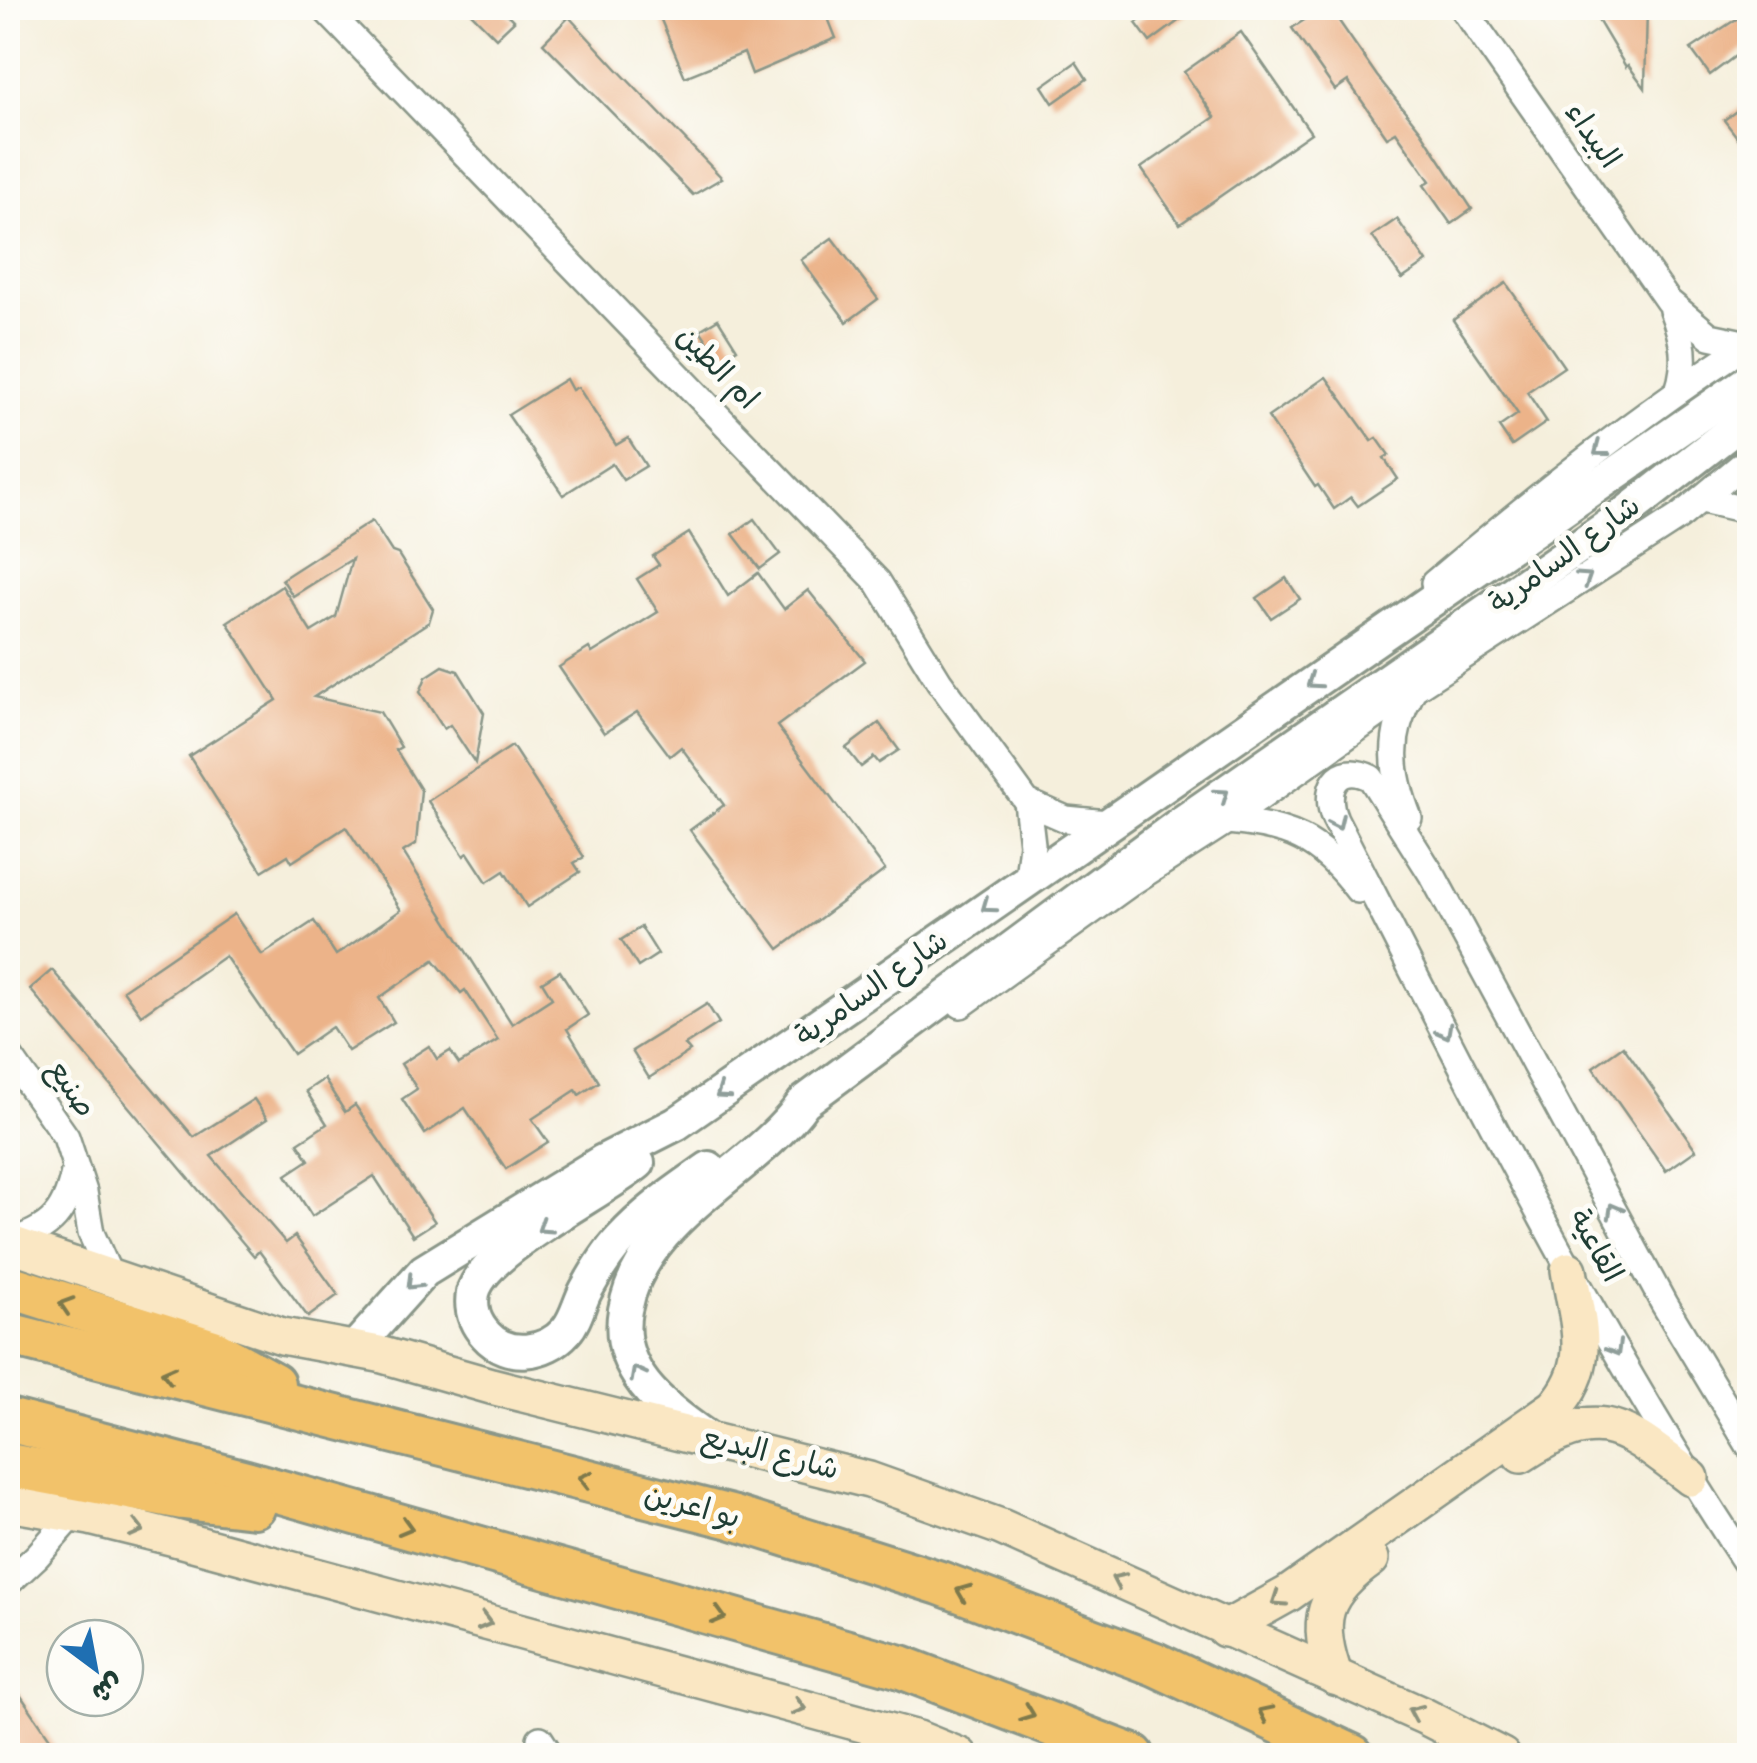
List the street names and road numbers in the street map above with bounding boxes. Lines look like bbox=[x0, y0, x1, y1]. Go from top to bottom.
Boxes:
street label: البيداء bbox=[1555, 95, 1629, 177]
street label: ام الطين bbox=[667, 318, 767, 419]
street label: شارع السامرية bbox=[1482, 487, 1648, 623]
street label: شارع السامرية bbox=[788, 922, 956, 1056]
street label: صنيع bbox=[38, 1053, 104, 1125]
street label: القاعية bbox=[1559, 1202, 1631, 1290]
street label: شارع البديع bbox=[697, 1418, 843, 1490]
street label: بو اعرين bbox=[640, 1476, 744, 1538]

